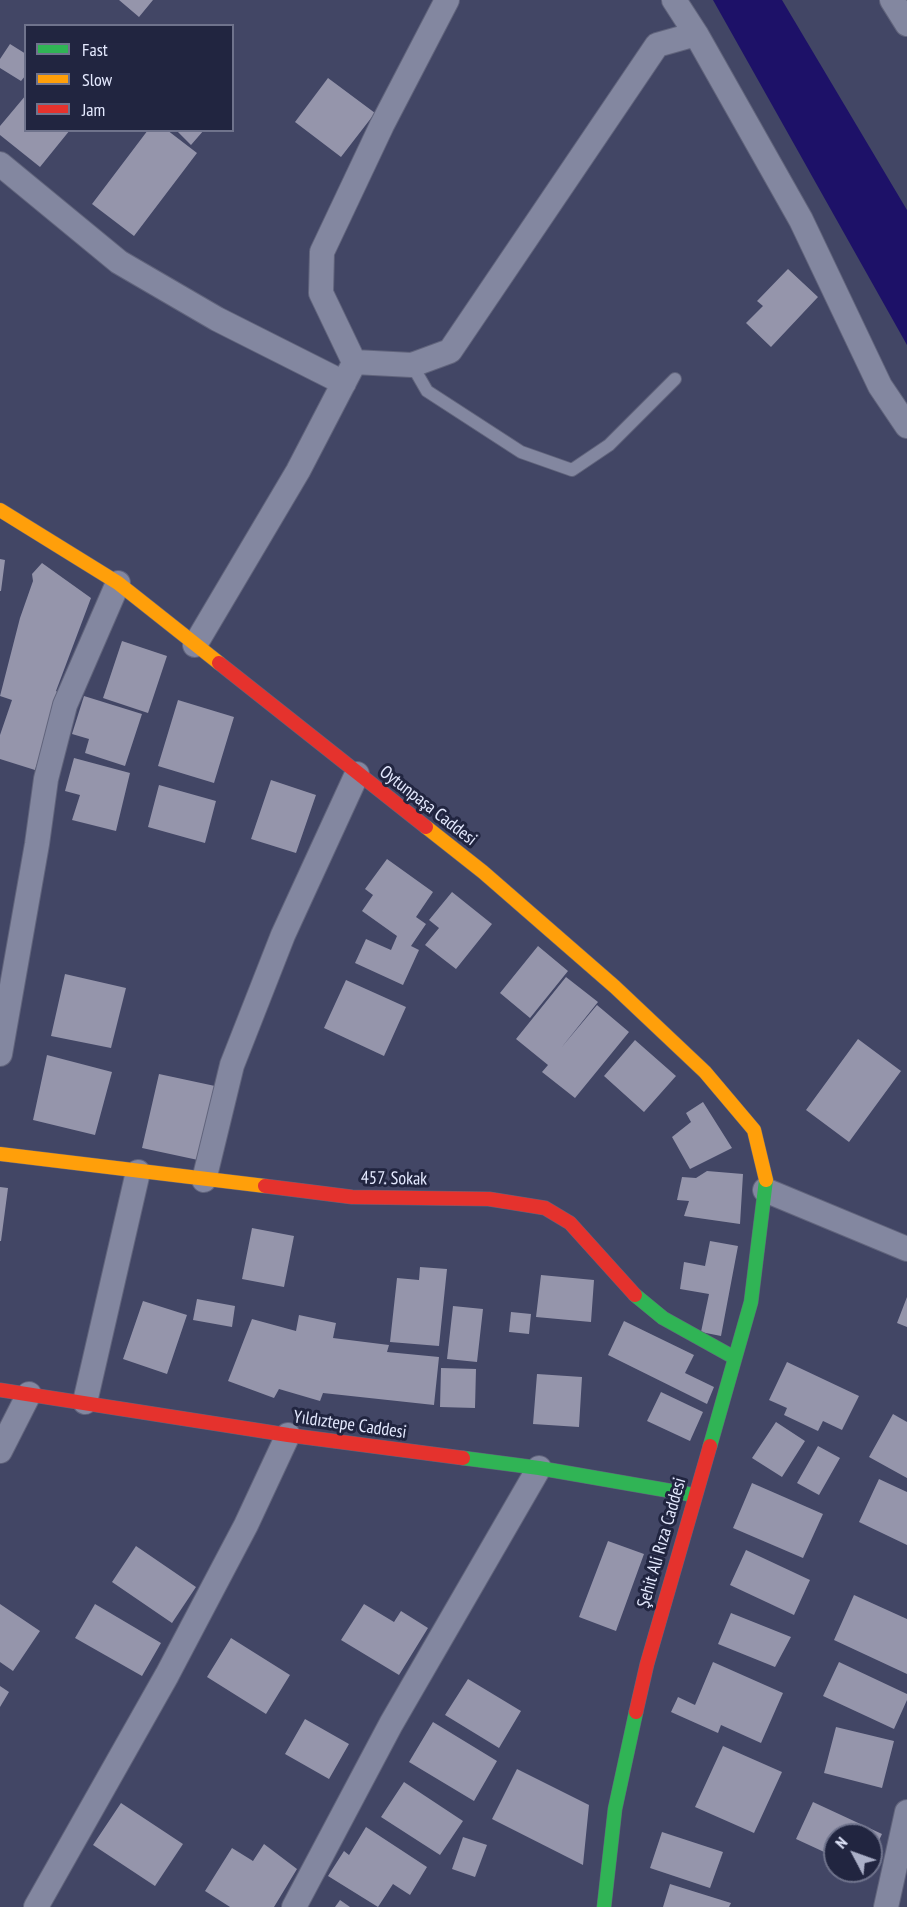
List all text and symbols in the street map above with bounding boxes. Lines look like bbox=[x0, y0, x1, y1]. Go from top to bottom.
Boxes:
legend bbox=[24, 24, 234, 132]
text: Fast bbox=[82, 38, 108, 61]
text: Slow bbox=[82, 68, 112, 91]
text: Jam bbox=[82, 98, 105, 121]
street label: Oytunpaşa Caddesi bbox=[375, 761, 481, 851]
street label: 457. Sokak bbox=[361, 1168, 427, 1190]
street label: Yıldıztepe Caddesi bbox=[292, 1406, 408, 1444]
street label: Şehit Ali Rıza Caddesi bbox=[633, 1475, 691, 1611]
north arrow bbox=[823, 1823, 883, 1883]
text: N bbox=[831, 1833, 851, 1852]

